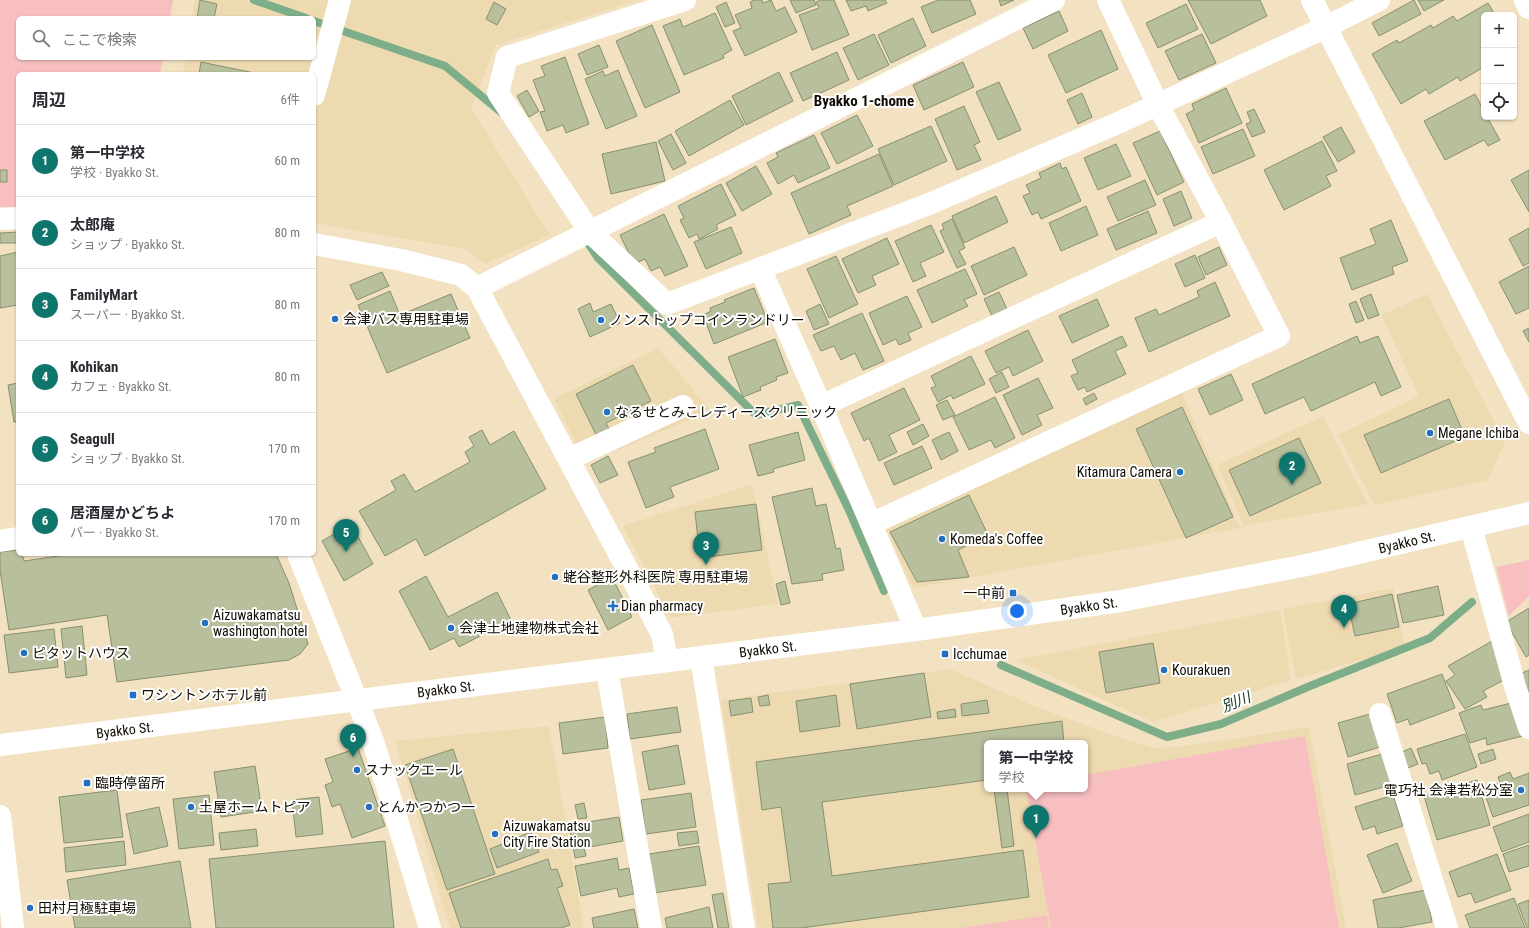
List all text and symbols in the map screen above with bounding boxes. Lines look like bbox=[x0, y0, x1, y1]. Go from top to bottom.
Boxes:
map controls bbox=[1481, 12, 1517, 120]
button: + bbox=[1481, 12, 1517, 48]
search box bbox=[16, 16, 316, 60]
icon: search bbox=[30, 27, 52, 49]
text: ここで検索 bbox=[62, 31, 137, 49]
button: − bbox=[1481, 48, 1517, 84]
button: locate bbox=[1481, 84, 1517, 120]
text: 周辺 bbox=[32, 90, 66, 110]
text: 6件 bbox=[281, 92, 300, 107]
district label: Byakko 1-chome bbox=[814, 92, 914, 110]
text: 第一中学校 bbox=[70, 144, 145, 162]
text: 1 bbox=[42, 153, 48, 168]
text: 60 m bbox=[274, 153, 300, 168]
text: 学校 · Byakko St. bbox=[70, 165, 159, 180]
text: 太郎庵 bbox=[70, 216, 115, 234]
text: 2 bbox=[42, 225, 48, 240]
text: 80 m bbox=[274, 225, 300, 240]
text: ショップ · Byakko St. bbox=[70, 237, 185, 252]
text: FamilyMart bbox=[70, 286, 138, 304]
text: 3 bbox=[42, 297, 48, 312]
text: 80 m bbox=[274, 297, 300, 312]
text: スーパー · Byakko St. bbox=[70, 307, 185, 322]
place label: 会津バス専用駐車場 bbox=[343, 311, 469, 327]
place label: ノンストップコインランドリー bbox=[609, 312, 805, 328]
marker: 会津バス専用駐車場 bbox=[330, 314, 340, 324]
marker: ノンストップコインランドリー bbox=[596, 315, 606, 325]
text: Kohikan bbox=[70, 358, 118, 376]
text: 4 bbox=[42, 369, 48, 384]
text: 80 m bbox=[274, 369, 300, 384]
text: カフェ · Byakko St. bbox=[70, 379, 172, 394]
place label: なるせとみこレディースクリニック bbox=[615, 404, 837, 420]
marker: なるせとみこレディースクリニック bbox=[602, 407, 612, 417]
place label: Megane Ichiba bbox=[1438, 425, 1519, 441]
marker: Megane Ichiba bbox=[1425, 428, 1435, 438]
text: Seagull bbox=[70, 430, 115, 448]
text: 5 bbox=[42, 441, 48, 456]
text: 170 m bbox=[268, 441, 300, 456]
text: ショップ · Byakko St. bbox=[70, 451, 185, 466]
pin: 2 bbox=[1279, 452, 1305, 485]
place label: Kitamura Camera bbox=[1077, 464, 1172, 480]
marker: Kitamura Camera bbox=[1175, 467, 1185, 477]
text: 居酒屋かどちよ bbox=[70, 504, 175, 522]
text: 6 bbox=[42, 513, 48, 528]
text: 170 m bbox=[268, 513, 300, 528]
pin: 5 bbox=[333, 519, 359, 552]
text: バー · Byakko St. bbox=[70, 525, 159, 540]
street label: Byakko St. bbox=[1377, 528, 1437, 556]
place label: Komeda's Coffee bbox=[950, 531, 1043, 547]
pin: 3 bbox=[693, 532, 719, 565]
marker: Komeda's Coffee bbox=[937, 534, 947, 544]
place label: 蛯谷整形外科医院 専用駐車場 bbox=[563, 569, 748, 585]
marker: 蛯谷整形外科医院 専用駐車場 bbox=[550, 572, 560, 582]
place label: 一中前 bbox=[963, 585, 1005, 601]
marker: 一中前 bbox=[1008, 588, 1018, 598]
street label: Byakko St. bbox=[1059, 594, 1119, 618]
pin: 4 bbox=[1331, 595, 1357, 628]
place label: Dian pharmacy bbox=[621, 598, 703, 614]
marker: Dian pharmacy bbox=[608, 601, 618, 611]
your location bbox=[1007, 601, 1027, 621]
place label: Aizuwakamatsu washington hotel bbox=[213, 607, 308, 639]
marker: Aizuwakamatsu washington hotel bbox=[200, 618, 210, 628]
place label: 会津土地建物株式会社 bbox=[459, 620, 599, 636]
marker: 会津土地建物株式会社 bbox=[446, 623, 456, 633]
street label: Byakko St. bbox=[738, 638, 798, 660]
place label: ピタットハウス bbox=[32, 645, 130, 661]
place label: Icchumae bbox=[953, 646, 1007, 662]
marker: ピタットハウス bbox=[19, 648, 29, 658]
marker: Icchumae bbox=[940, 649, 950, 659]
place label: Kourakuen bbox=[1172, 662, 1230, 678]
marker: Kourakuen bbox=[1159, 665, 1169, 675]
street label: Byakko St. bbox=[416, 678, 476, 700]
place label: ワシントンホテル前 bbox=[141, 687, 267, 703]
water label: 別川 bbox=[1219, 687, 1255, 716]
marker: ワシントンホテル前 bbox=[128, 690, 138, 700]
street label: Byakko St. bbox=[95, 719, 155, 741]
pin: 6 bbox=[340, 724, 366, 757]
popup bbox=[984, 740, 1088, 792]
text: 第一中学校 bbox=[998, 749, 1074, 767]
place label: スナックエール bbox=[365, 762, 463, 778]
marker: スナックエール bbox=[352, 765, 362, 775]
text: 学校 bbox=[998, 770, 1025, 785]
place label: 臨時停留所 bbox=[95, 775, 165, 791]
marker: 臨時停留所 bbox=[82, 778, 92, 788]
place label: 電巧社 会津若松分室 bbox=[1384, 782, 1513, 798]
marker: 電巧社 会津若松分室 bbox=[1516, 785, 1526, 795]
place label: 土屋ホームトピア bbox=[199, 799, 311, 815]
place label: とんかつかつ一 bbox=[377, 799, 475, 815]
marker: 土屋ホームトピア bbox=[186, 802, 196, 812]
marker: とんかつかつ一 bbox=[364, 802, 374, 812]
pin: 1 bbox=[1023, 805, 1049, 838]
place label: Aizuwakamatsu City Fire Station bbox=[503, 818, 591, 850]
marker: Aizuwakamatsu City Fire Station bbox=[490, 829, 500, 839]
place label: 田村月極駐車場 bbox=[38, 900, 136, 916]
marker: 田村月極駐車場 bbox=[25, 903, 35, 913]

